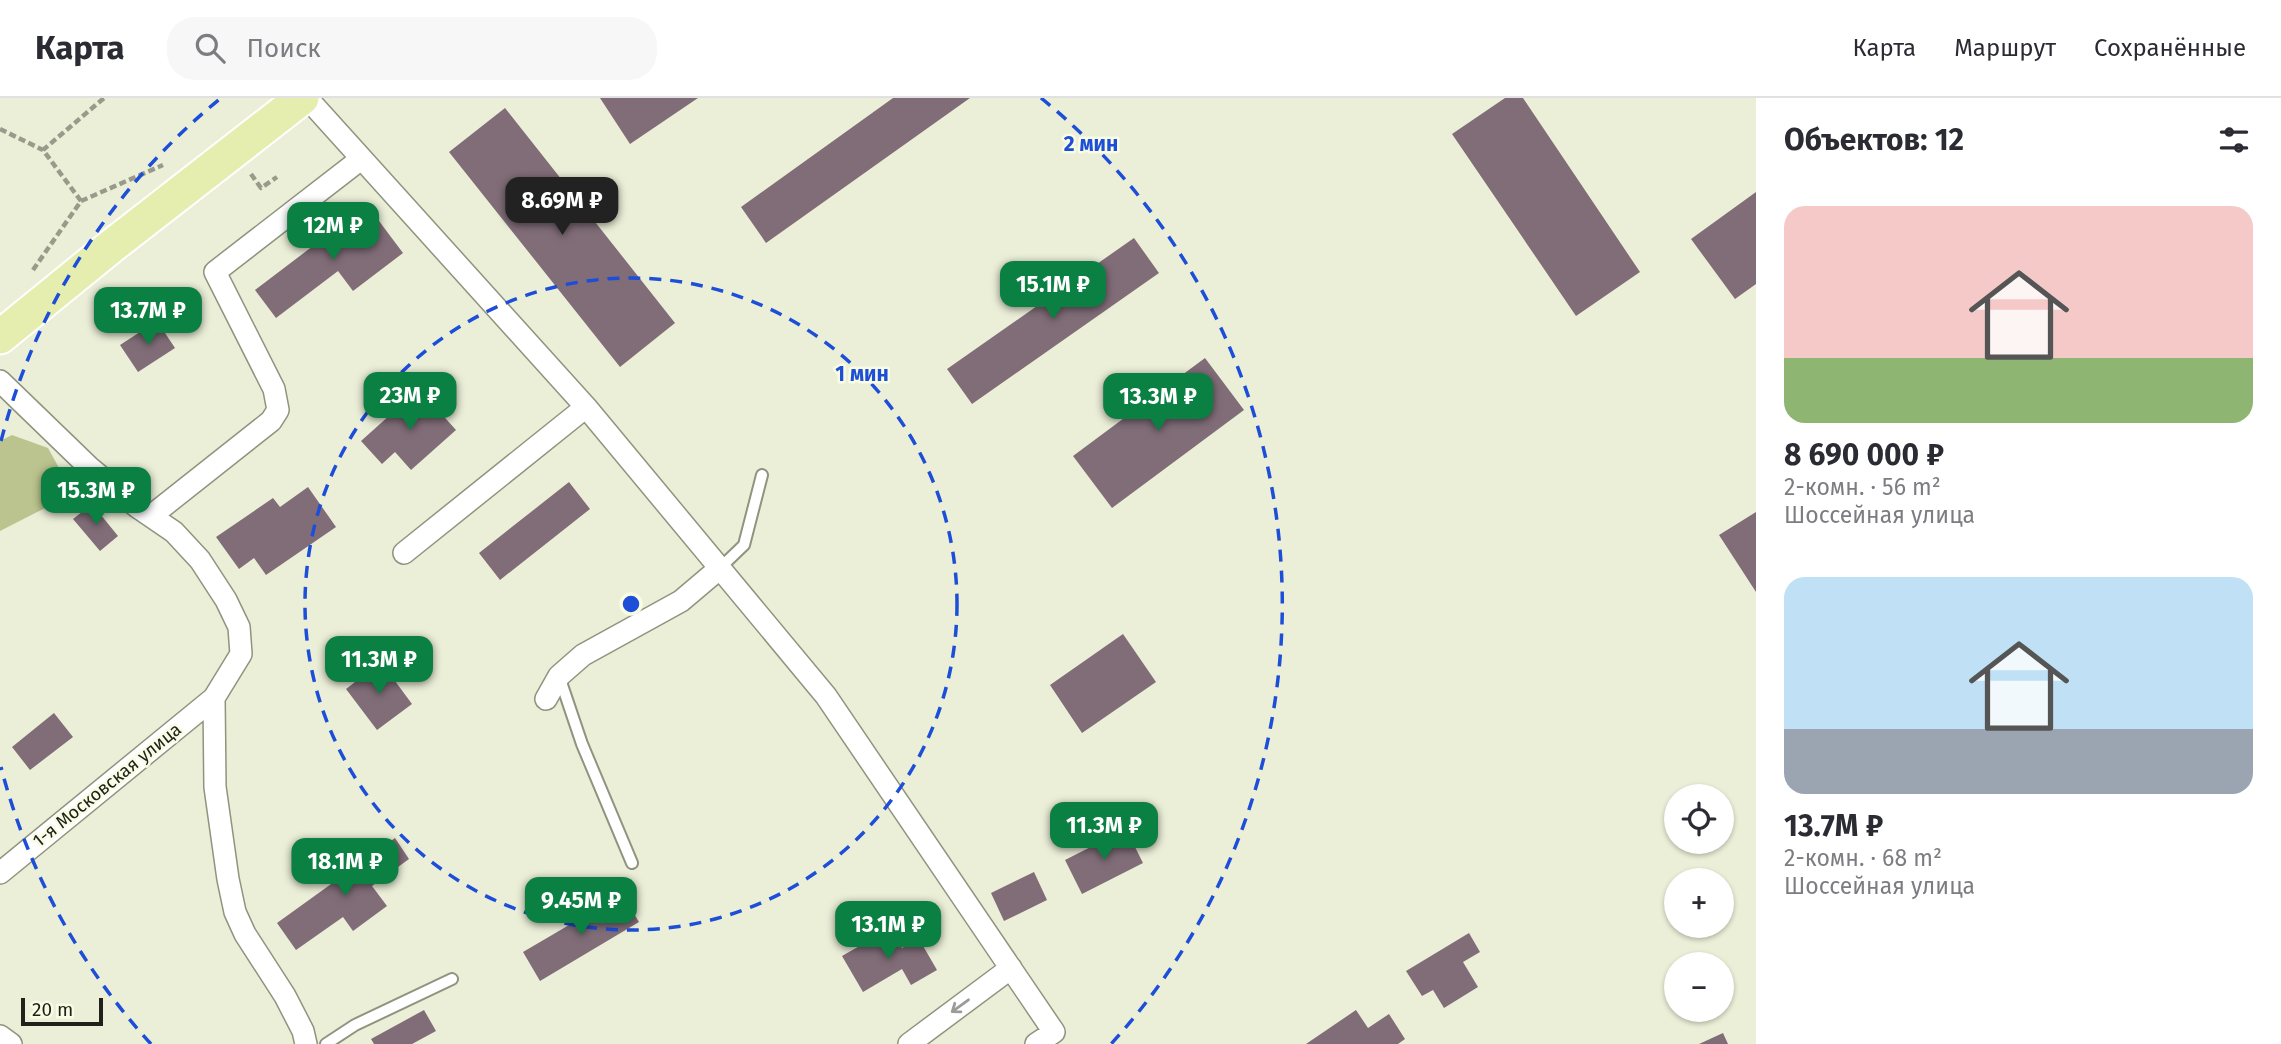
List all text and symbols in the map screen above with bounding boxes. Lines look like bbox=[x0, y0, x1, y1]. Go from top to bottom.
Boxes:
search box bbox=[167, 17, 657, 80]
text: Карта bbox=[35, 28, 125, 68]
icon: search bbox=[191, 29, 229, 67]
text: Поиск bbox=[247, 33, 321, 64]
text: Карта bbox=[1853, 34, 1916, 62]
text: Маршрут bbox=[1954, 34, 2056, 62]
text: Сохранённые bbox=[2094, 34, 2246, 62]
icon: filters bbox=[2215, 121, 2253, 159]
text: Объектов: 12 bbox=[1784, 122, 1964, 158]
text: 2 мин bbox=[1064, 131, 1118, 157]
pin: 8.69M ₽ bbox=[497, 178, 627, 237]
text: 8.69M ₽ bbox=[521, 186, 603, 214]
pin: 12M ₽ bbox=[284, 202, 382, 262]
text: 12M ₽ bbox=[303, 211, 363, 239]
icon: home bbox=[1956, 252, 2082, 378]
pin: 15.1M ₽ bbox=[988, 262, 1118, 321]
text: 15.1M ₽ bbox=[1016, 270, 1090, 298]
pin: 13.7M ₽ bbox=[83, 288, 213, 347]
text: 13.7M ₽ bbox=[110, 296, 186, 324]
text: 1 мин bbox=[835, 361, 889, 387]
pin: 23M ₽ bbox=[361, 372, 459, 432]
pin: 13.3M ₽ bbox=[1093, 374, 1223, 433]
text: 23M ₽ bbox=[380, 381, 440, 409]
text: 13.3M ₽ bbox=[1119, 382, 1197, 410]
text: 8 690 000 ₽ bbox=[1784, 437, 1944, 473]
pin: 15.3M ₽ bbox=[31, 468, 161, 527]
text: 2-комн. · 56 m² bbox=[1784, 473, 1941, 501]
text: 15.3M ₽ bbox=[57, 476, 135, 504]
text: Шоссейная улица bbox=[1784, 501, 1975, 529]
centre of rings bbox=[619, 592, 643, 616]
icon: home bbox=[1956, 623, 2082, 749]
pin: 11.3M ₽ bbox=[314, 636, 444, 696]
text: 11.3M ₽ bbox=[341, 645, 417, 673]
street label: 1-я Московская улица bbox=[28, 718, 186, 852]
map controls bbox=[1664, 784, 1734, 1022]
button: locate bbox=[1664, 784, 1734, 854]
pin: 11.3M ₽ bbox=[1039, 802, 1169, 862]
text: 13.7M ₽ bbox=[1784, 808, 1883, 844]
text: 11.3M ₽ bbox=[1066, 811, 1142, 839]
pin: 18.1M ₽ bbox=[280, 838, 410, 898]
text: 2-комн. · 68 m² bbox=[1784, 844, 1942, 872]
text: 18.1M ₽ bbox=[307, 847, 383, 875]
button: + bbox=[1664, 868, 1734, 938]
text: Шоссейная улица bbox=[1784, 872, 1975, 900]
pin: 9.45M ₽ bbox=[516, 878, 646, 937]
text: 9.45M ₽ bbox=[541, 886, 621, 914]
pin: 13.1M ₽ bbox=[823, 902, 953, 961]
text: 13.1M ₽ bbox=[851, 910, 925, 938]
button: − bbox=[1664, 952, 1734, 1022]
scale bar bbox=[21, 995, 103, 1027]
text: 20 m bbox=[32, 998, 73, 1021]
one-way arrow bbox=[951, 999, 970, 1014]

